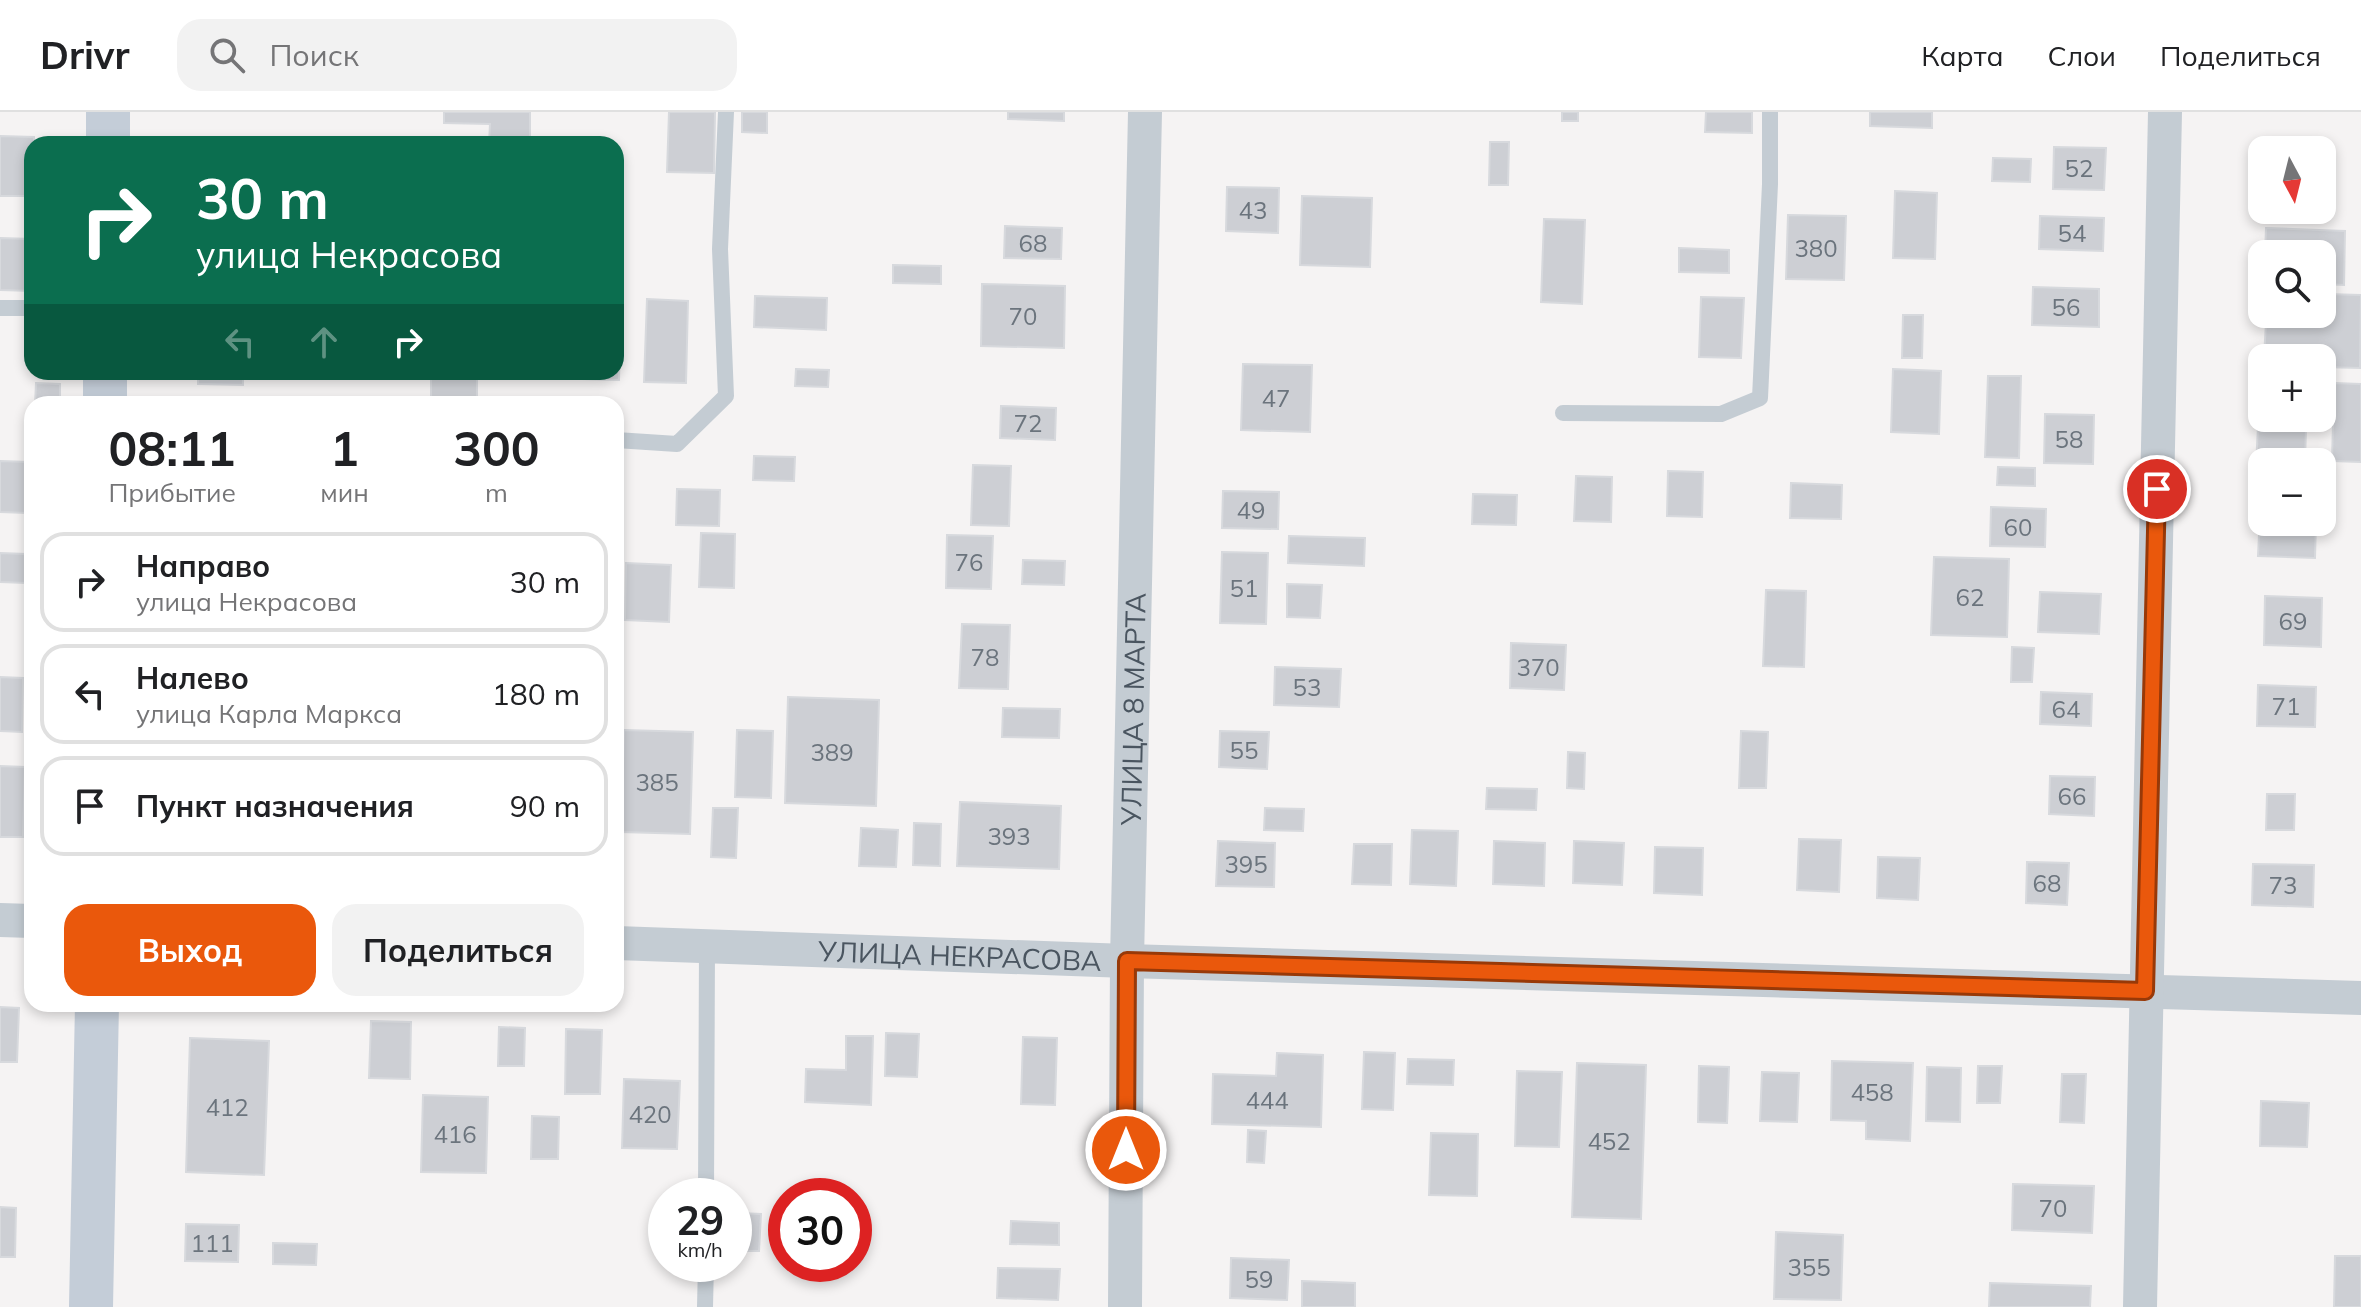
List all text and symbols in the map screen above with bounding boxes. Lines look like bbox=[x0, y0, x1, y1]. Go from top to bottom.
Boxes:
search box bbox=[177, 19, 737, 91]
text: Drivr bbox=[40, 31, 129, 79]
icon: search bbox=[205, 33, 249, 77]
text: Поиск bbox=[269, 36, 359, 74]
text: Карта bbox=[1921, 38, 2004, 73]
text: Слои bbox=[2048, 38, 2116, 73]
text: Поделиться bbox=[2160, 38, 2321, 73]
north arrow bbox=[2248, 136, 2336, 224]
map controls bbox=[2248, 136, 2336, 536]
house number: 52 bbox=[2065, 153, 2093, 183]
text: 30 m bbox=[196, 163, 329, 233]
icon: right bbox=[64, 168, 168, 272]
house number: 43 bbox=[1239, 195, 1267, 225]
house number: 54 bbox=[2058, 218, 2086, 248]
house number: 68 bbox=[1019, 228, 1047, 258]
text: улица Некрасова bbox=[196, 232, 502, 277]
house number: 380 bbox=[1794, 233, 1838, 263]
button: search bbox=[2248, 240, 2336, 328]
house number: 56 bbox=[2052, 292, 2080, 322]
house number: 70 bbox=[1009, 301, 1037, 331]
icon: left bbox=[218, 320, 262, 364]
icon: ahead bbox=[302, 320, 346, 364]
icon: right bbox=[386, 320, 430, 364]
button: + bbox=[2248, 344, 2336, 432]
house number: 47 bbox=[1262, 383, 1290, 413]
house number: 72 bbox=[1014, 408, 1042, 438]
text: 08:11 bbox=[109, 418, 236, 478]
text: 1 bbox=[330, 418, 359, 478]
text: 300 bbox=[453, 418, 540, 478]
house number: 58 bbox=[2055, 424, 2083, 454]
button: − bbox=[2248, 448, 2336, 536]
pin bbox=[2123, 455, 2191, 523]
icon: arrive bbox=[2135, 467, 2179, 511]
text: Прибытие bbox=[108, 476, 236, 509]
text: мин bbox=[320, 476, 369, 509]
text: m bbox=[485, 476, 508, 509]
house number: 49 bbox=[1237, 495, 1265, 525]
house number: 60 bbox=[2004, 512, 2032, 542]
text: Направо bbox=[136, 547, 270, 585]
house number: 76 bbox=[955, 547, 983, 577]
icon: right bbox=[68, 560, 112, 604]
text: 30 m bbox=[510, 563, 580, 601]
house number: 51 bbox=[1230, 573, 1258, 603]
house number: 62 bbox=[1956, 582, 1984, 612]
text: улица Некрасова bbox=[136, 585, 357, 618]
street label: УЛИЦА 8 МАРТА bbox=[1112, 592, 1152, 827]
house number: 69 bbox=[2279, 606, 2307, 636]
house number: 78 bbox=[971, 642, 999, 672]
house number: 370 bbox=[1516, 652, 1560, 682]
text: Налево bbox=[136, 659, 249, 697]
icon: left bbox=[68, 672, 112, 716]
house number: 53 bbox=[1293, 672, 1321, 702]
text: 180 m bbox=[492, 675, 580, 713]
house number: 71 bbox=[2272, 691, 2300, 721]
house number: 64 bbox=[2052, 694, 2080, 724]
text: улица Карла Маркса bbox=[136, 697, 402, 730]
house number: 55 bbox=[1230, 735, 1258, 765]
house number: 389 bbox=[810, 737, 854, 767]
house number: 385 bbox=[635, 767, 679, 797]
house number: 66 bbox=[2058, 781, 2086, 811]
icon: arrive bbox=[68, 784, 112, 828]
text: Пункт назначения bbox=[136, 787, 414, 825]
text: 90 m bbox=[510, 787, 580, 825]
house number: 393 bbox=[987, 821, 1031, 851]
house number: 395 bbox=[1224, 849, 1268, 879]
house number: 68 bbox=[2033, 868, 2061, 898]
house number: 73 bbox=[2269, 870, 2297, 900]
button: Выход bbox=[64, 904, 316, 996]
button: Поделиться bbox=[332, 904, 584, 996]
street label: УЛИЦА НЕКРАСОВА bbox=[817, 933, 1102, 978]
house number: 458 bbox=[1850, 1077, 1894, 1107]
house number: 444 bbox=[1245, 1085, 1289, 1115]
house number: 412 bbox=[205, 1092, 249, 1122]
house number: 420 bbox=[628, 1099, 672, 1129]
position arrow bbox=[1084, 1108, 1168, 1192]
house number: 416 bbox=[433, 1119, 477, 1149]
house number: 452 bbox=[1587, 1126, 1631, 1156]
speed limit sign: 30 bbox=[768, 1178, 872, 1282]
house number: 70 bbox=[2039, 1193, 2067, 1223]
text: 29 bbox=[676, 1195, 724, 1245]
house number: 111 bbox=[190, 1228, 234, 1258]
text: km/h bbox=[677, 1237, 723, 1262]
house number: 355 bbox=[1787, 1252, 1831, 1282]
house number: 59 bbox=[1245, 1264, 1273, 1294]

